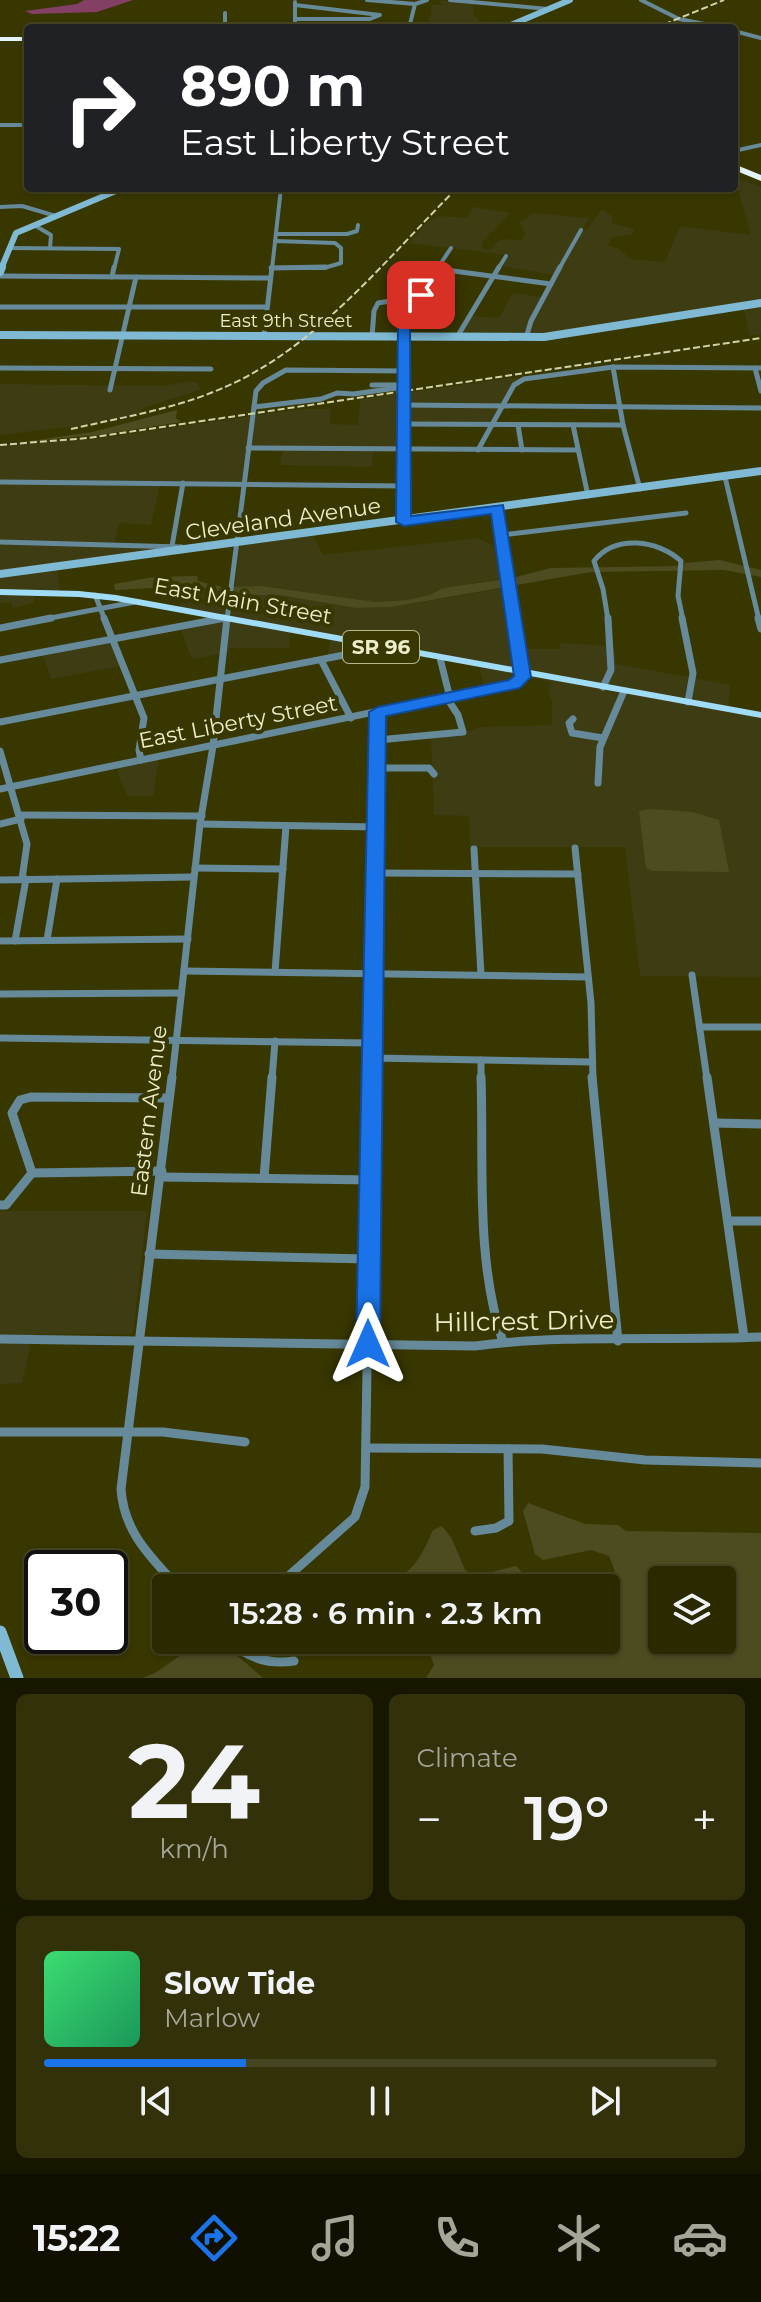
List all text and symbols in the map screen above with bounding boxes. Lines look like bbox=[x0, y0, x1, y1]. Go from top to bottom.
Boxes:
text: 890 m bbox=[180, 52, 365, 120]
icon: right bbox=[48, 56, 152, 160]
text: East Liberty Street bbox=[180, 120, 510, 164]
pin bbox=[387, 261, 455, 329]
icon: arrive bbox=[399, 273, 443, 317]
street label: East 9th Street bbox=[219, 310, 353, 332]
street label: Cleveland Avenue bbox=[184, 492, 382, 546]
street label: East Main Street bbox=[152, 572, 334, 630]
road number: SR 96 bbox=[343, 631, 419, 663]
street label: East Liberty Street bbox=[137, 690, 340, 754]
street label: Eastern Avenue bbox=[125, 1024, 173, 1198]
position arrow bbox=[326, 1302, 410, 1386]
street label: Hillcrest Drive bbox=[433, 1303, 615, 1339]
speed limit sign: 30 bbox=[24, 1550, 128, 1654]
map controls bbox=[648, 1566, 736, 1654]
button: layers bbox=[648, 1566, 736, 1654]
text: 15:28 · 6 min · 2.3 km bbox=[230, 1595, 542, 1632]
text: 24 bbox=[128, 1717, 260, 1844]
text: Climate bbox=[417, 1742, 518, 1774]
text: 19° bbox=[524, 1782, 610, 1855]
text: − bbox=[417, 1792, 442, 1846]
text: + bbox=[692, 1792, 717, 1846]
text: km/h bbox=[160, 1833, 229, 1865]
text: Slow Tide bbox=[164, 1965, 315, 2002]
text: Marlow bbox=[164, 2002, 260, 2034]
icon: previous bbox=[134, 2079, 178, 2123]
icon: pause bbox=[358, 2079, 402, 2123]
icon: next bbox=[583, 2079, 627, 2123]
icon: directions bbox=[186, 2210, 242, 2266]
icon: music bbox=[307, 2210, 363, 2266]
icon: phone bbox=[429, 2210, 485, 2266]
icon: climate bbox=[551, 2210, 607, 2266]
icon: car bbox=[672, 2210, 728, 2266]
text: 15:22 bbox=[33, 2216, 120, 2260]

